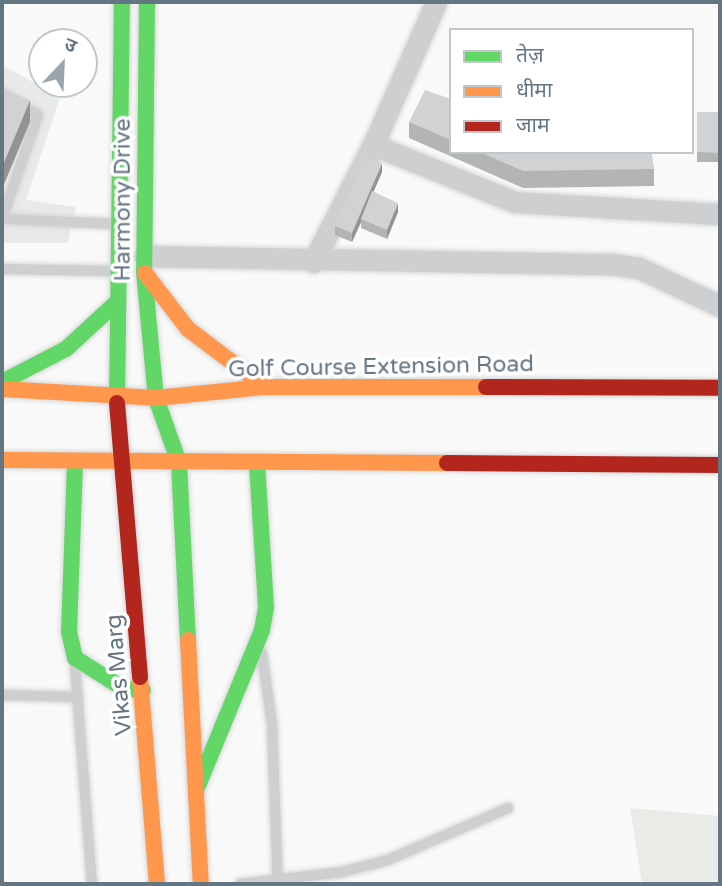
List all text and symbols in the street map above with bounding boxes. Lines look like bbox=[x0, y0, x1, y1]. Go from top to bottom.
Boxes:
north arrow bbox=[28, 28, 98, 98]
legend bbox=[449, 28, 694, 154]
text: उ bbox=[61, 33, 80, 58]
text: तेज़ bbox=[516, 43, 544, 68]
text: धीमा bbox=[516, 78, 552, 103]
text: जाम bbox=[516, 113, 550, 138]
street label: Harmony Drive bbox=[109, 119, 137, 281]
street label: Golf Course Extension Road bbox=[228, 351, 534, 383]
street label: Vikas Marg bbox=[100, 613, 138, 737]

